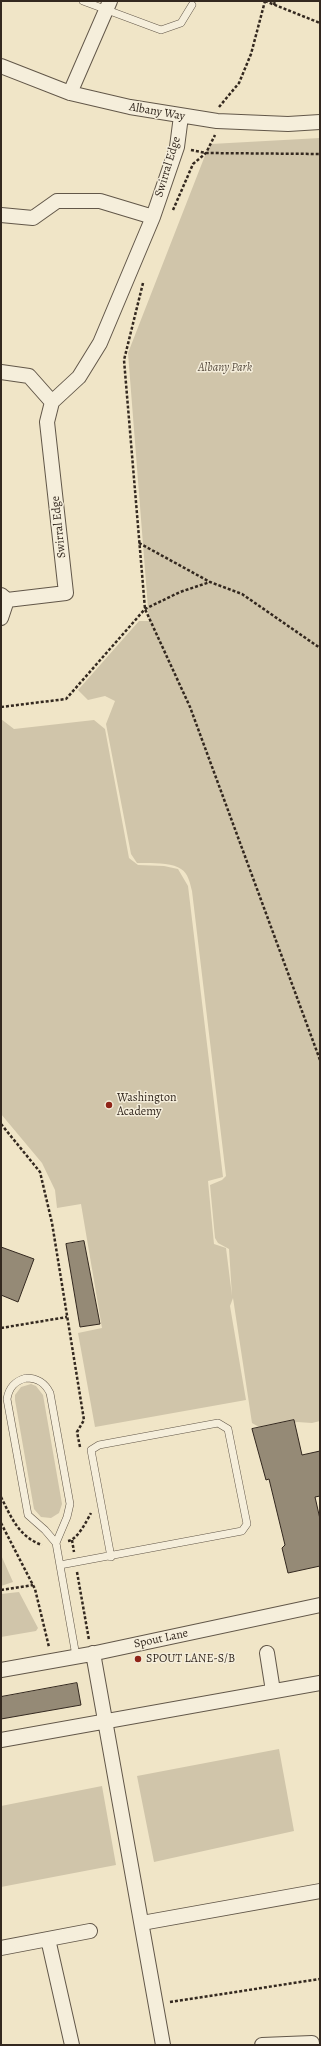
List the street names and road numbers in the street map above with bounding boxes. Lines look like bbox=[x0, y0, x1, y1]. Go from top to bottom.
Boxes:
street label: Albany Way bbox=[128, 100, 186, 124]
street label: Swirral Edge bbox=[152, 135, 184, 199]
street label: Swirral Edge bbox=[49, 495, 69, 559]
street label: Spout Lane bbox=[133, 1626, 189, 1652]

